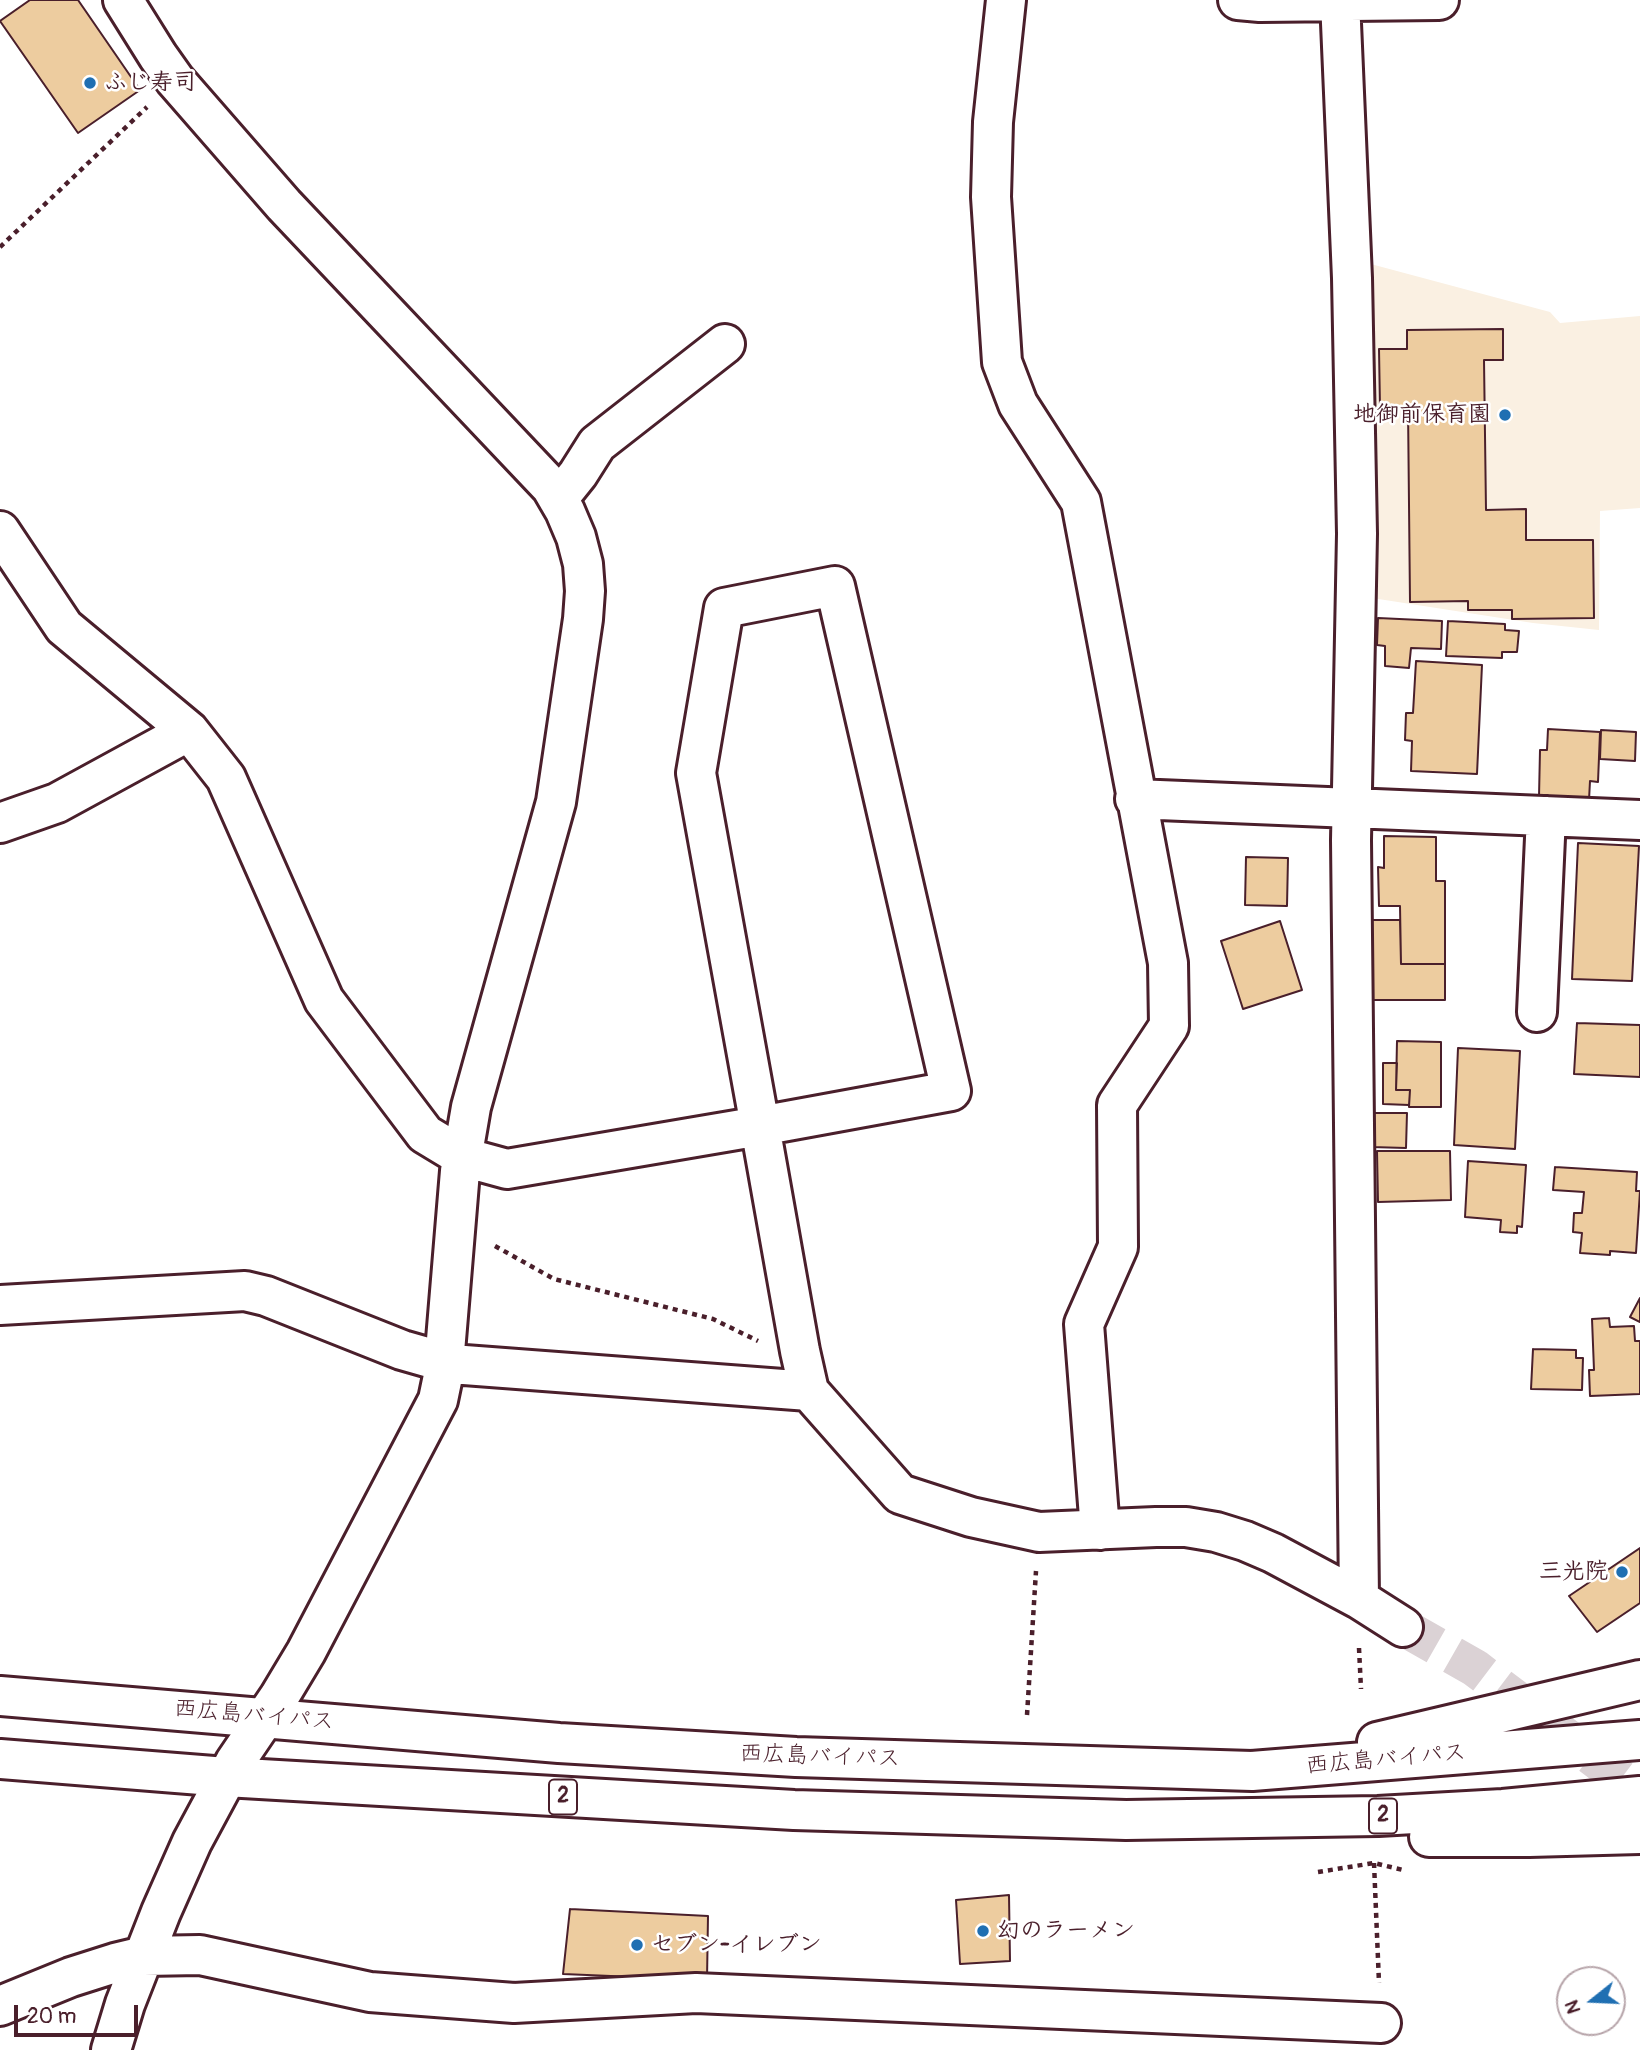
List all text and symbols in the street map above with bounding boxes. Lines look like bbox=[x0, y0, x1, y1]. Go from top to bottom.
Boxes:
place label: ふじ寿司 bbox=[104, 69, 196, 97]
marker: ふじ寿司 bbox=[82, 75, 98, 91]
place label: 地御前保育園 bbox=[1353, 401, 1491, 429]
marker: 地御前保育園 bbox=[1497, 407, 1513, 423]
place label: 三光院 bbox=[1539, 1558, 1608, 1586]
marker: 三光院 bbox=[1614, 1564, 1630, 1580]
street label: 西広島バイパス bbox=[173, 1695, 335, 1737]
street label: 西広島バイパス bbox=[1305, 1739, 1467, 1781]
street label: 西広島バイパス bbox=[739, 1740, 901, 1774]
road number: 2 bbox=[549, 1780, 577, 1814]
road number: 2 bbox=[1369, 1798, 1397, 1834]
place label: 幻のラーメン bbox=[997, 1917, 1135, 1945]
marker: 幻のラーメン bbox=[975, 1923, 991, 1939]
place label: セブン-イレブン bbox=[651, 1931, 822, 1959]
marker: セブン-イレブン bbox=[629, 1937, 645, 1953]
north arrow bbox=[1556, 1966, 1626, 2036]
scale bar bbox=[18, 1990, 142, 2034]
text: N bbox=[1560, 1997, 1586, 2017]
text: 20 m bbox=[27, 2003, 76, 2030]

